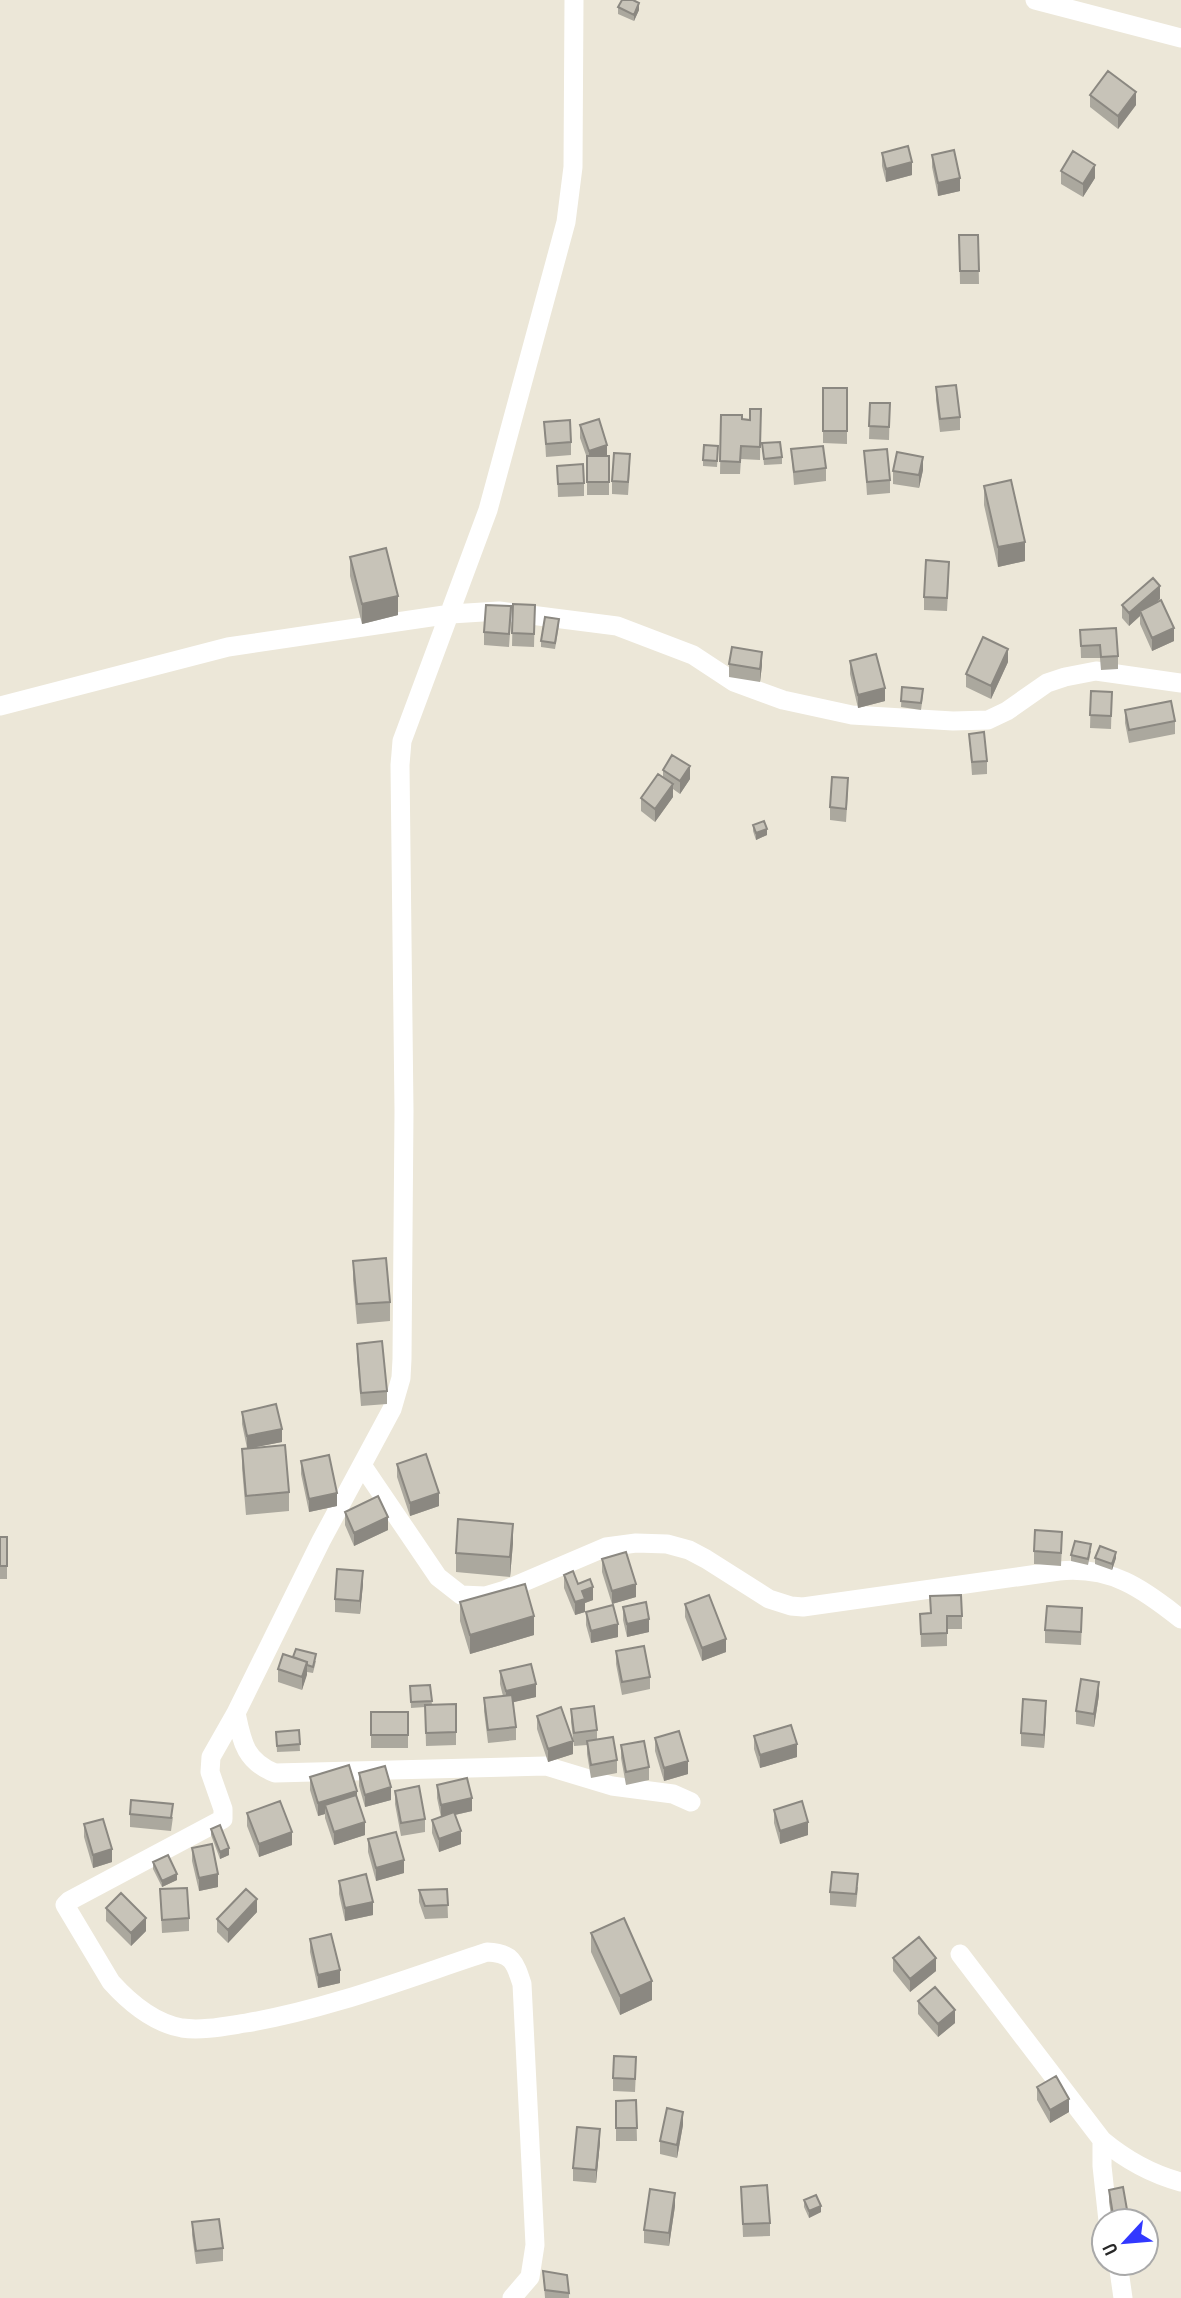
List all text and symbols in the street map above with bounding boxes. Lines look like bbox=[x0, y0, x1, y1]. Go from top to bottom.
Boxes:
north arrow bbox=[1090, 2207, 1160, 2277]
text: U bbox=[1097, 2240, 1123, 2259]

